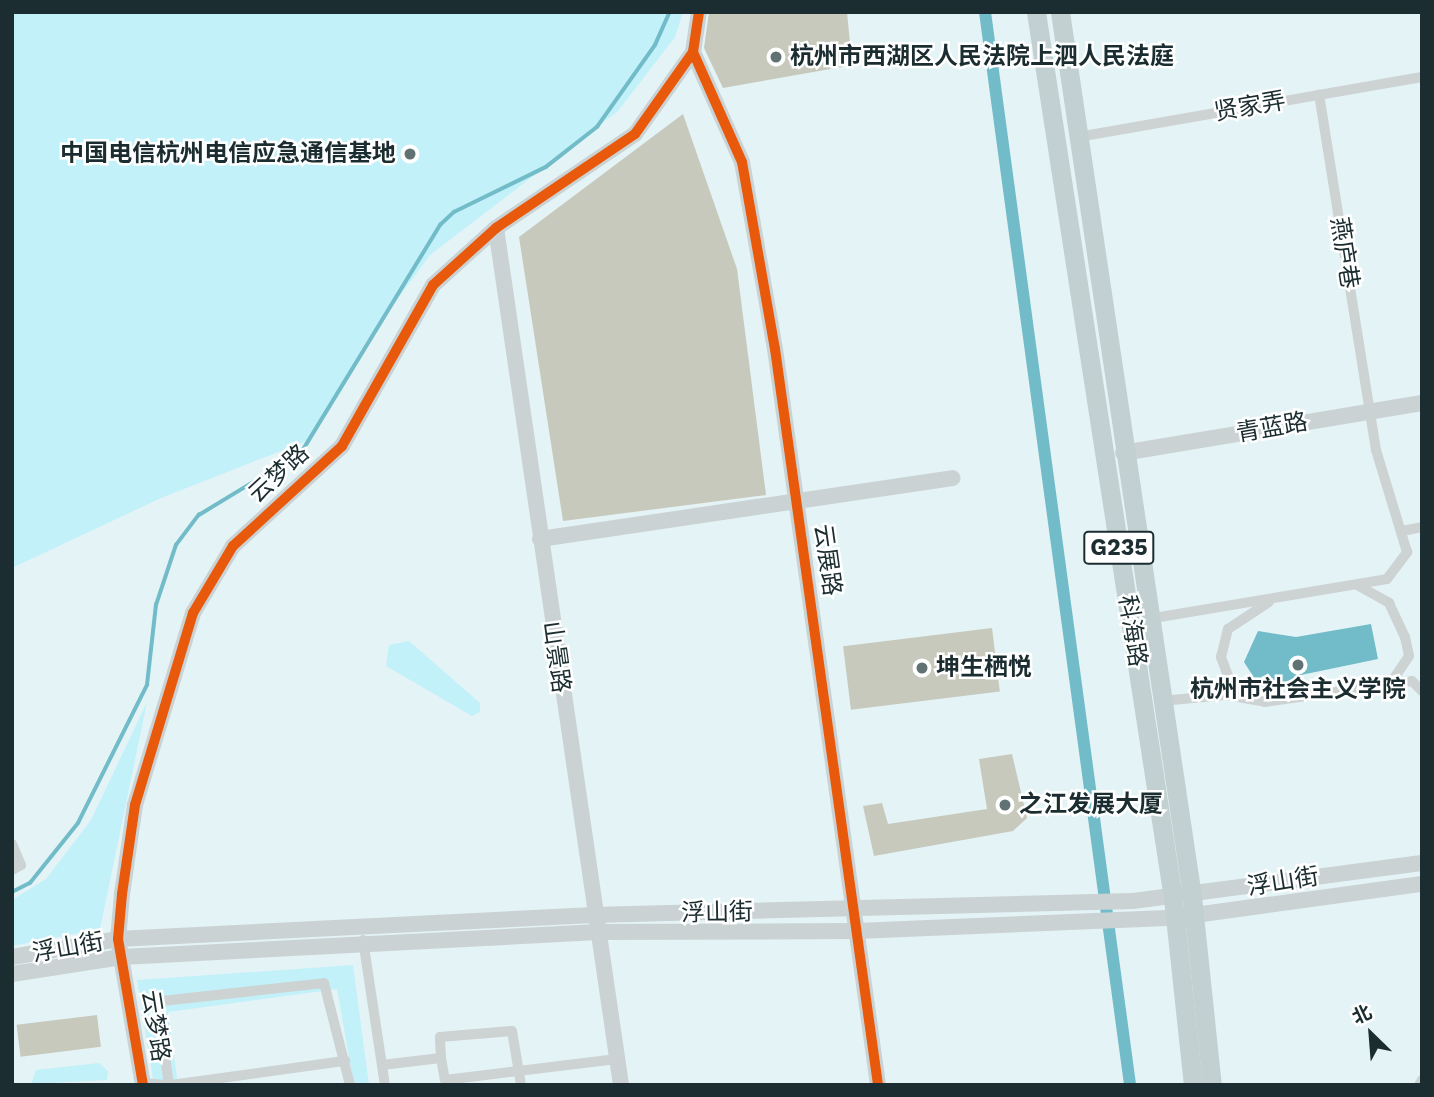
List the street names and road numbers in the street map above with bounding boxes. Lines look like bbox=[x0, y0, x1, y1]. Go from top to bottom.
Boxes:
street label: 贤家弄 bbox=[1212, 87, 1288, 127]
street label: 燕庐巷 bbox=[1324, 215, 1364, 291]
street label: 青蓝路 bbox=[1234, 408, 1310, 448]
street label: 云梦路 bbox=[243, 439, 315, 509]
street label: 云展路 bbox=[808, 522, 846, 598]
road number: G235 bbox=[1082, 528, 1156, 568]
street label: 科海路 bbox=[1112, 593, 1152, 669]
street label: 山景路 bbox=[537, 619, 575, 695]
street label: 浮山街 bbox=[1245, 862, 1321, 902]
street label: 浮山街 bbox=[681, 898, 753, 928]
street label: 浮山街 bbox=[30, 928, 106, 968]
street label: 云梦路 bbox=[135, 988, 175, 1064]

